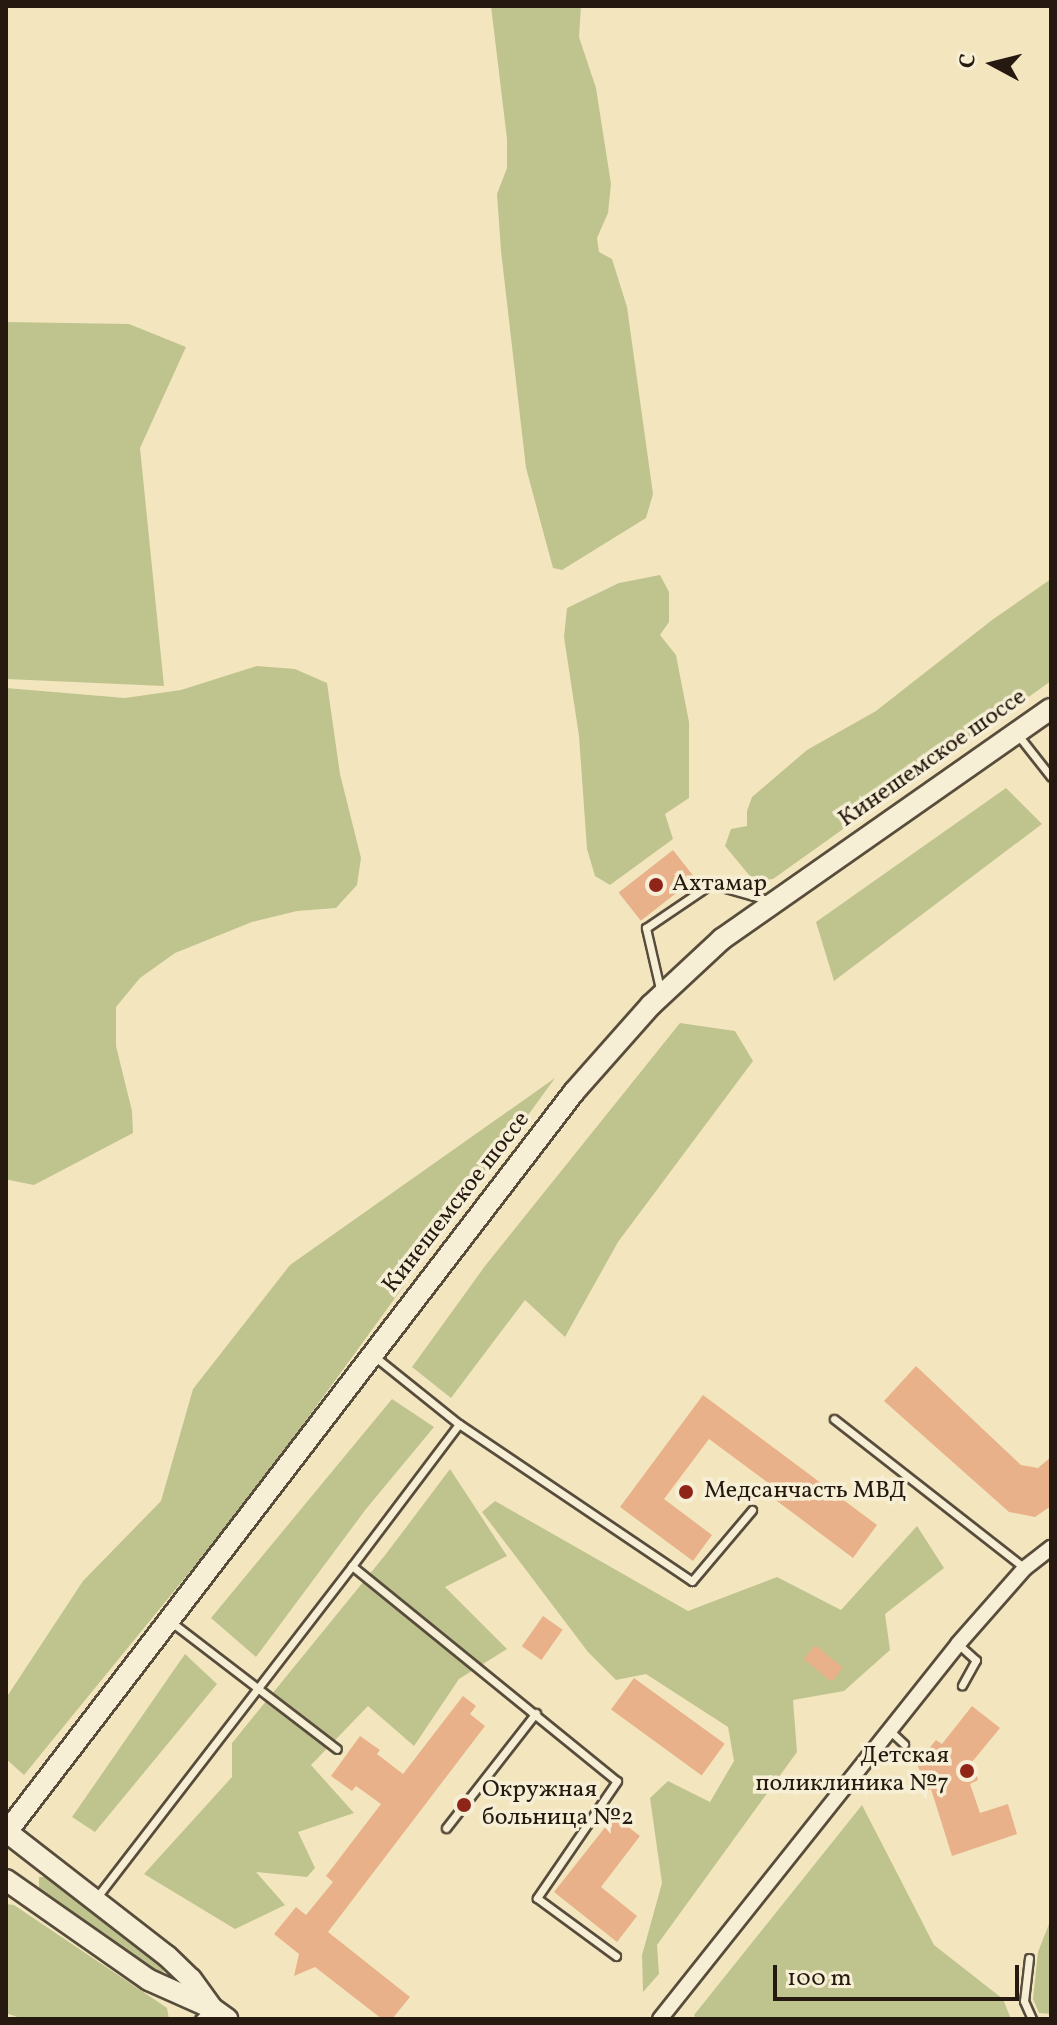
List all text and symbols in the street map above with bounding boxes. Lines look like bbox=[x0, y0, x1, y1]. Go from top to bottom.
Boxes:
north arrow bbox=[953, 24, 1033, 104]
text: С bbox=[952, 52, 985, 70]
street label: Кинешемское шоссе bbox=[834, 683, 1032, 835]
place label: Ахтамар bbox=[672, 871, 767, 899]
marker: Ахтамар bbox=[647, 876, 665, 894]
street label: Кинешемское шоссе bbox=[377, 1107, 537, 1299]
place label: Медсанчасть МВД bbox=[704, 1478, 907, 1506]
marker: Медсанчасть МВД bbox=[675, 1481, 697, 1503]
place label: Детская поликлиника №7 bbox=[756, 1743, 949, 1799]
marker: Детская поликлиника №7 bbox=[956, 1760, 978, 1782]
place label: Окружная больница №2 bbox=[482, 1777, 634, 1833]
marker: Окружная больница №2 bbox=[453, 1794, 475, 1816]
scale bar bbox=[777, 1949, 1023, 1999]
text: 100 m bbox=[787, 1962, 852, 1996]

